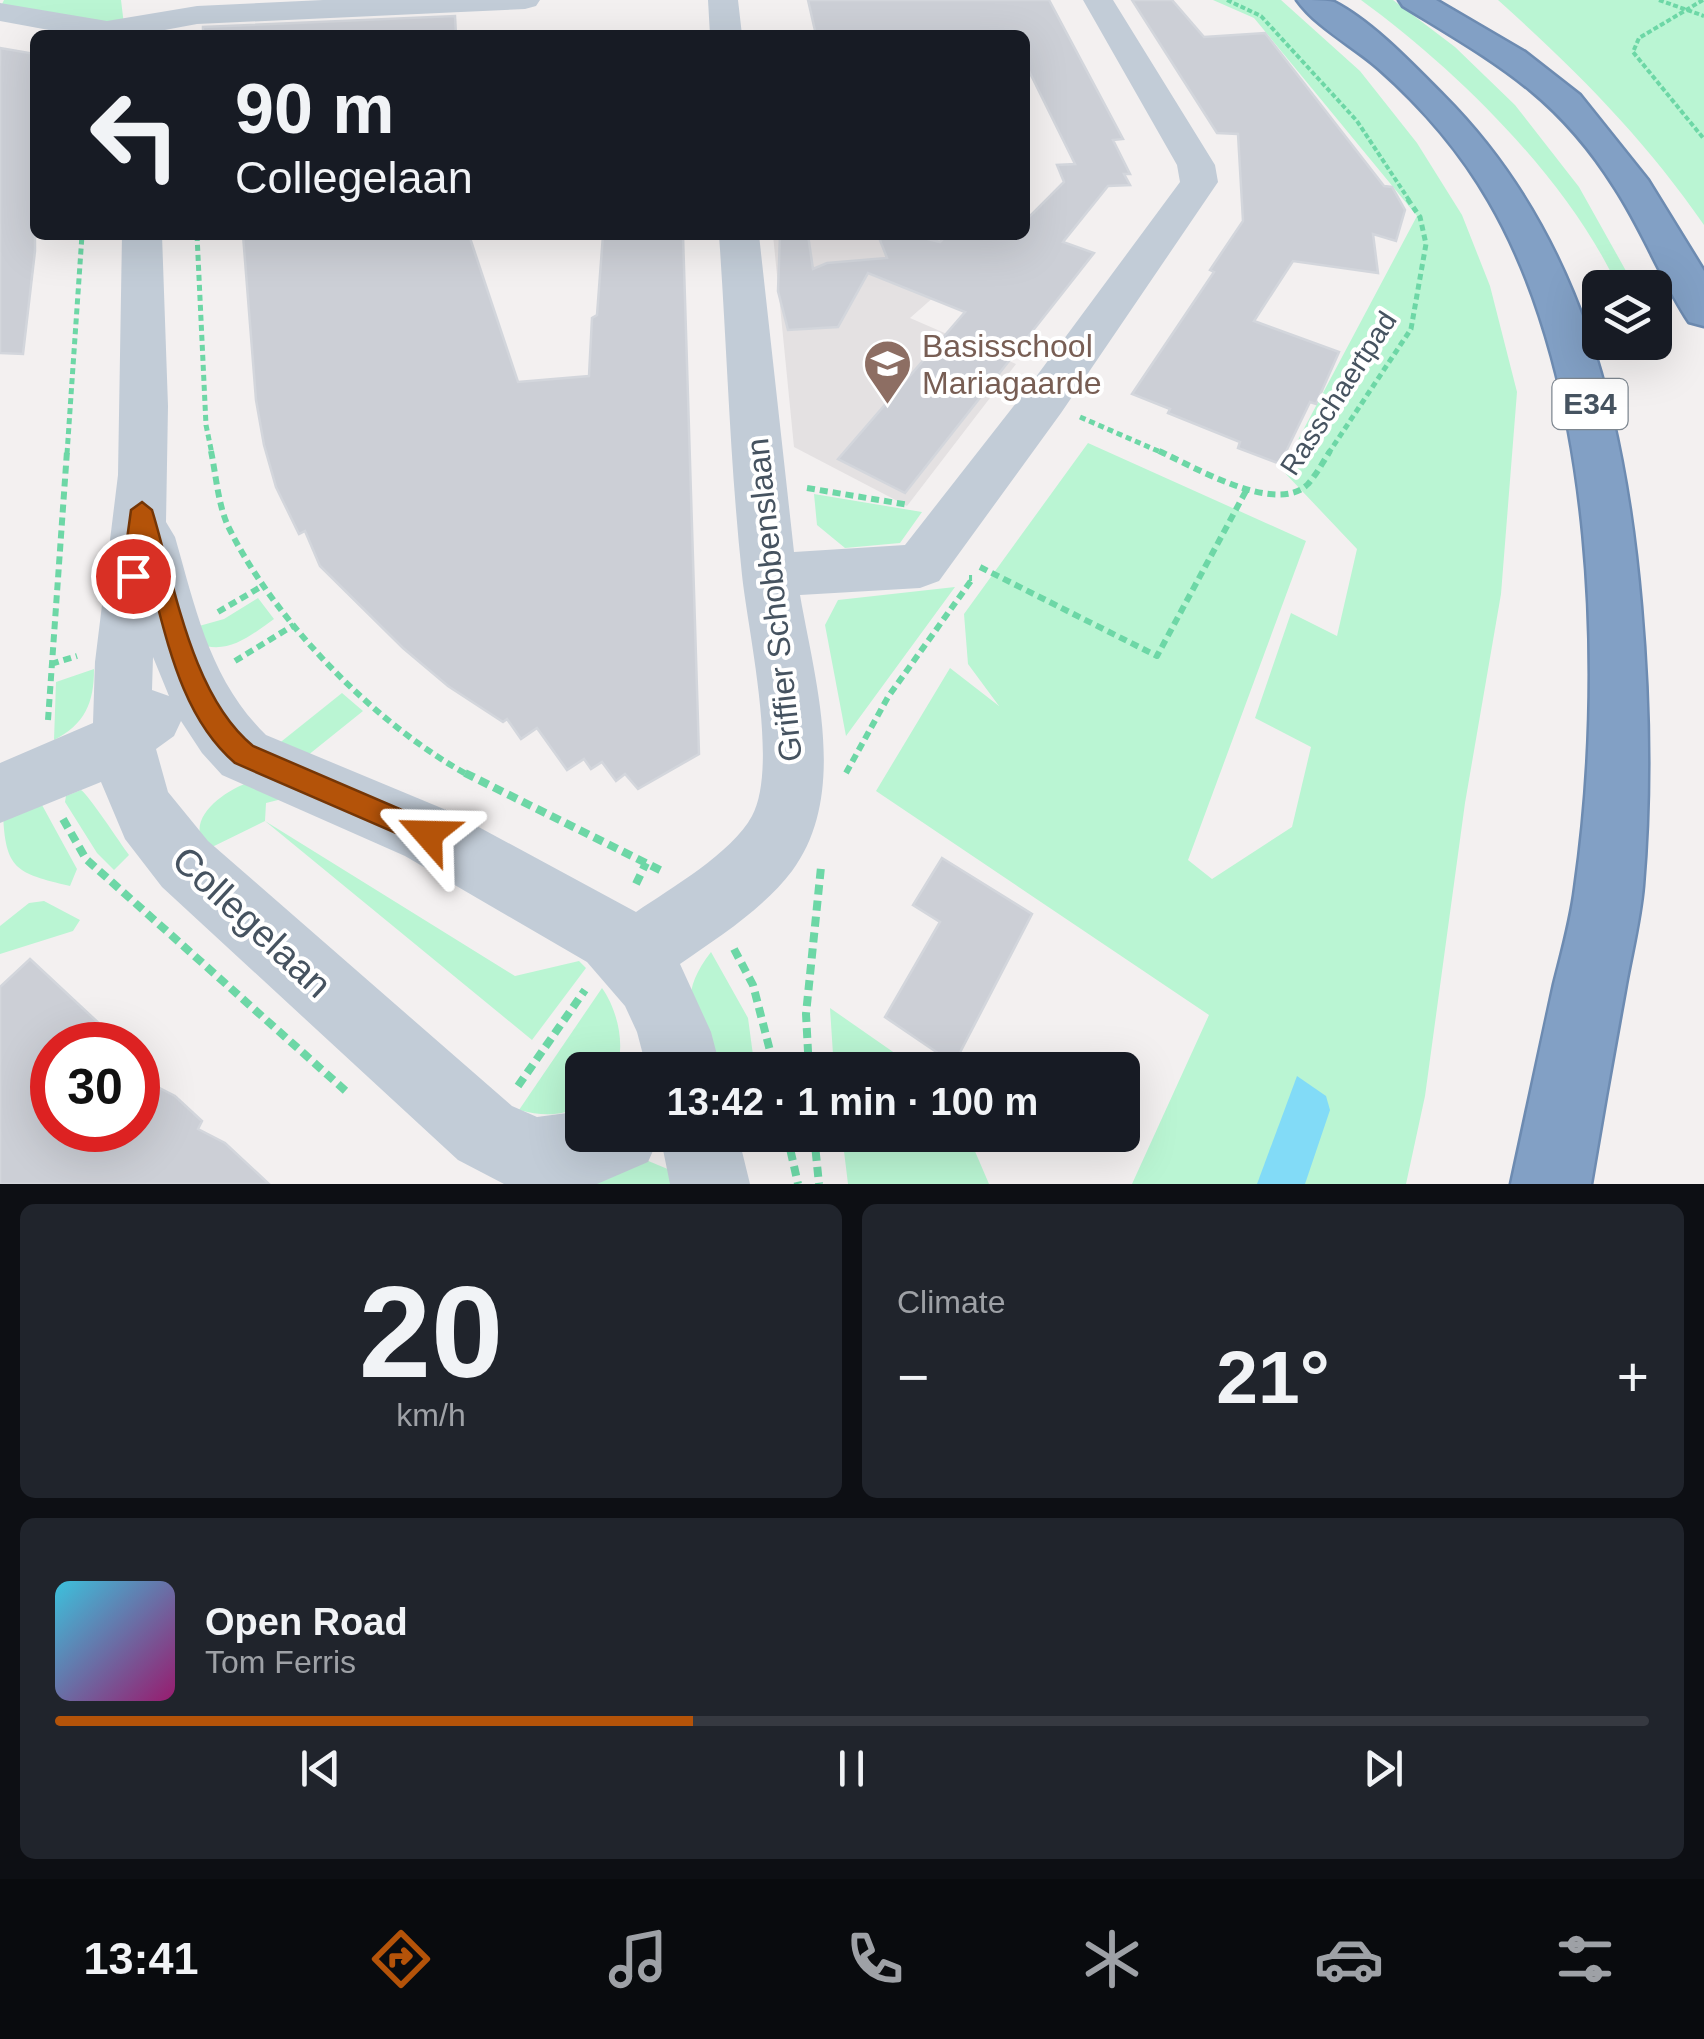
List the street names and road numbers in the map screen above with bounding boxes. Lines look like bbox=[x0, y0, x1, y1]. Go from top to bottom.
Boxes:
street label: Rasschaertpad bbox=[1274, 306, 1403, 481]
road number: E34 bbox=[1552, 379, 1628, 429]
street label: Griffier Schobbenslaan bbox=[739, 437, 809, 763]
street label: Collegelaan bbox=[164, 838, 340, 1006]

